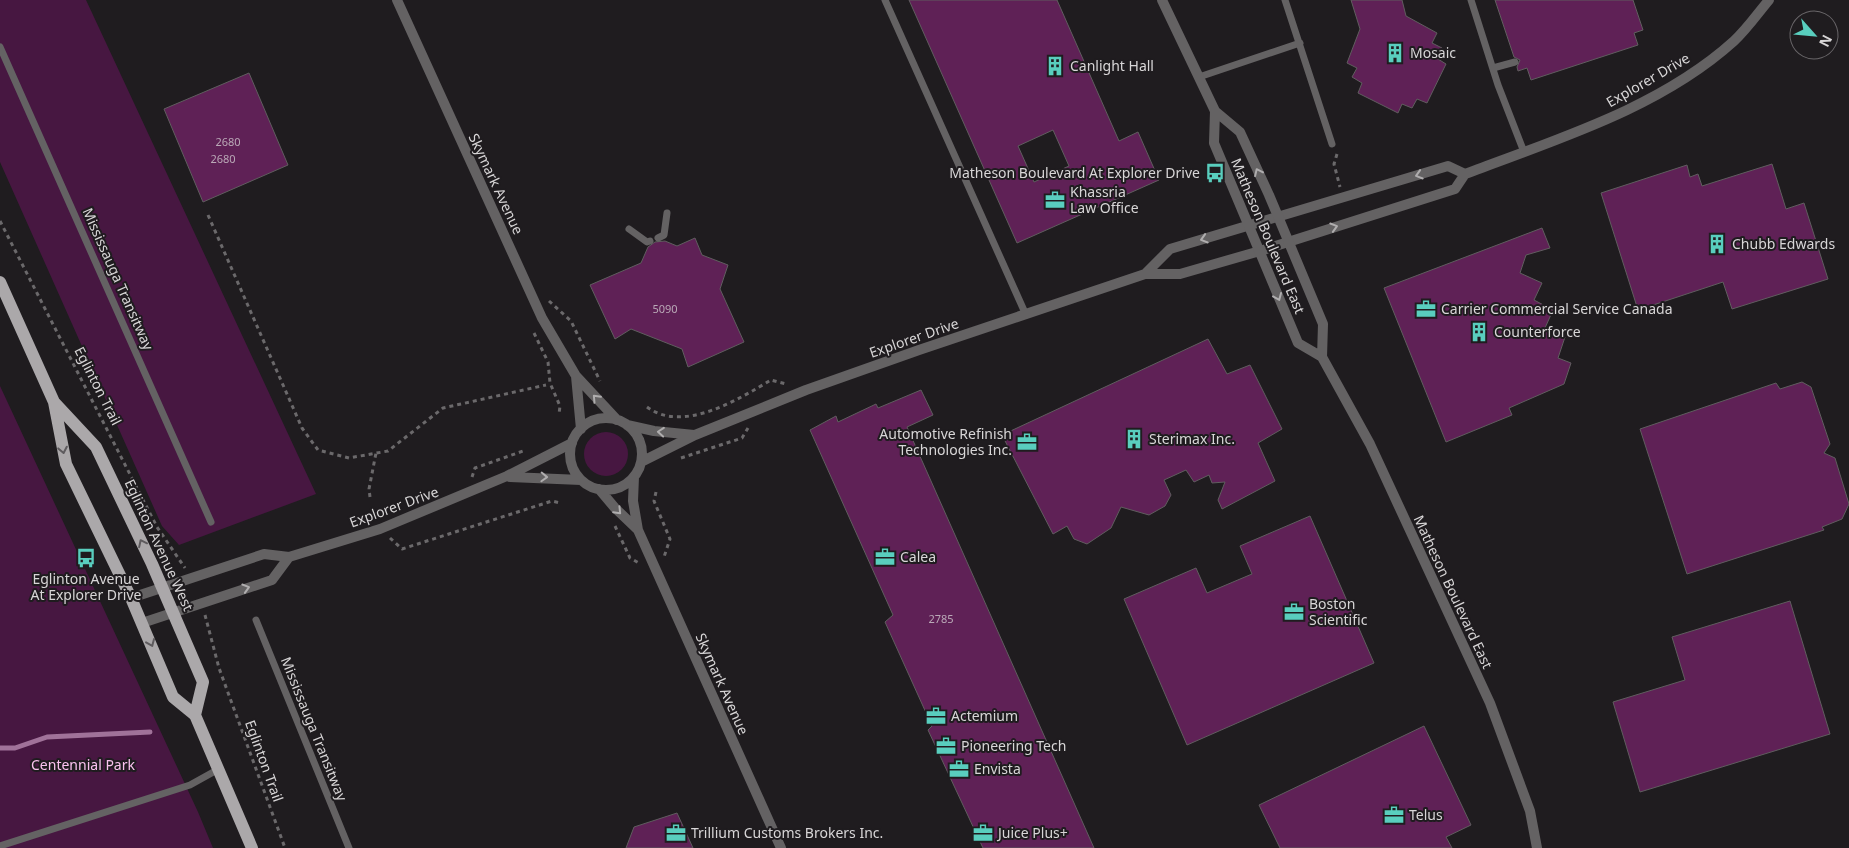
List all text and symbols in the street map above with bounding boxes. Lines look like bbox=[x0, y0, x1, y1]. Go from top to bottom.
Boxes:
north arrow bbox=[1789, 10, 1839, 60]
text: N bbox=[1815, 32, 1837, 51]
building icon: Mosaic bbox=[1384, 42, 1406, 64]
place label: Mosaic bbox=[1410, 43, 1456, 62]
street label: Explorer Drive bbox=[1603, 48, 1693, 111]
building icon: Canlight Hall bbox=[1044, 55, 1066, 77]
place label: Canlight Hall bbox=[1070, 56, 1154, 75]
street label: Skymark Avenue bbox=[465, 130, 528, 237]
house number: 2680 bbox=[215, 134, 241, 149]
house number: 2680 bbox=[210, 151, 236, 166]
street label: Matheson Boulevard East bbox=[1227, 155, 1310, 316]
bus stop icon: Matheson Boulevard At Explorer Drive bbox=[1204, 162, 1226, 184]
place label: Matheson Boulevard At Explorer Drive bbox=[949, 163, 1200, 182]
one-way arrow bbox=[1254, 168, 1265, 177]
one-way arrow bbox=[1416, 169, 1424, 179]
place label: Khassria Law Office bbox=[1070, 182, 1139, 217]
office icon: Khassria Law Office bbox=[1044, 189, 1066, 211]
street label: Mississauga Transitway bbox=[78, 205, 159, 354]
one-way arrow bbox=[1330, 223, 1338, 233]
one-way arrow bbox=[1200, 233, 1208, 243]
building icon: Chubb Edwards bbox=[1706, 233, 1728, 255]
place label: Chubb Edwards bbox=[1732, 234, 1835, 253]
one-way arrow bbox=[1272, 292, 1283, 301]
office icon: Carrier Commercial Service Canada bbox=[1415, 298, 1437, 320]
place label: Carrier Commercial Service Canada bbox=[1441, 299, 1673, 318]
house number: 5090 bbox=[652, 301, 678, 316]
street label: Explorer Drive bbox=[867, 313, 961, 362]
building icon: Counterforce bbox=[1468, 321, 1490, 343]
place label: Counterforce bbox=[1494, 322, 1581, 341]
street label: Eglinton Trail bbox=[71, 343, 126, 428]
one-way arrow bbox=[593, 395, 602, 404]
place label: Automotive Refinish Technologies Inc. bbox=[879, 424, 1012, 459]
one-way arrow bbox=[657, 427, 665, 438]
building icon: Sterimax Inc. bbox=[1123, 428, 1145, 450]
place label: Sterimax Inc. bbox=[1149, 429, 1235, 448]
office icon: Automotive Refinish Technologies Inc. bbox=[1016, 431, 1038, 453]
one-way arrow bbox=[58, 446, 68, 455]
one-way arrow bbox=[540, 472, 548, 483]
street label: Eglinton Avenue West bbox=[121, 476, 198, 614]
street label: Explorer Drive bbox=[347, 482, 441, 531]
one-way arrow bbox=[612, 505, 621, 514]
street label: Matheson Boulevard East bbox=[1410, 512, 1497, 672]
one-way arrow bbox=[138, 539, 149, 548]
office icon: Calea bbox=[874, 546, 896, 568]
bus stop icon: Eglinton Avenue At Explorer Drive bbox=[75, 547, 97, 569]
place label: Calea bbox=[900, 547, 936, 566]
place label: Eglinton Avenue At Explorer Drive bbox=[31, 569, 142, 604]
one-way arrow bbox=[241, 583, 249, 593]
place label: Boston Scientific bbox=[1309, 594, 1368, 629]
office icon: Boston Scientific bbox=[1283, 601, 1305, 623]
house number: 2785 bbox=[928, 611, 954, 626]
street label: Skymark Avenue bbox=[692, 630, 753, 738]
one-way arrow bbox=[144, 638, 155, 647]
street label: Mississauga Transitway bbox=[277, 654, 352, 804]
office icon: Actemium bbox=[925, 705, 947, 727]
place label: Actemium bbox=[951, 706, 1018, 725]
street label: Eglinton Trail bbox=[241, 717, 288, 804]
office icon: Pioneering Tech bbox=[935, 735, 957, 757]
place label: Pioneering Tech bbox=[961, 736, 1066, 755]
park label: Centennial Park bbox=[31, 755, 135, 774]
office icon: Envista bbox=[948, 758, 970, 780]
place label: Envista bbox=[974, 759, 1021, 778]
office icon: Telus bbox=[1383, 804, 1405, 826]
place label: Telus bbox=[1409, 805, 1443, 824]
office icon: Trillium Customs Brokers Inc. bbox=[665, 822, 687, 844]
office icon: Juice Plus+ bbox=[972, 822, 994, 844]
place label: Trillium Customs Brokers Inc. bbox=[691, 823, 883, 842]
place label: Juice Plus+ bbox=[996, 823, 1068, 842]

